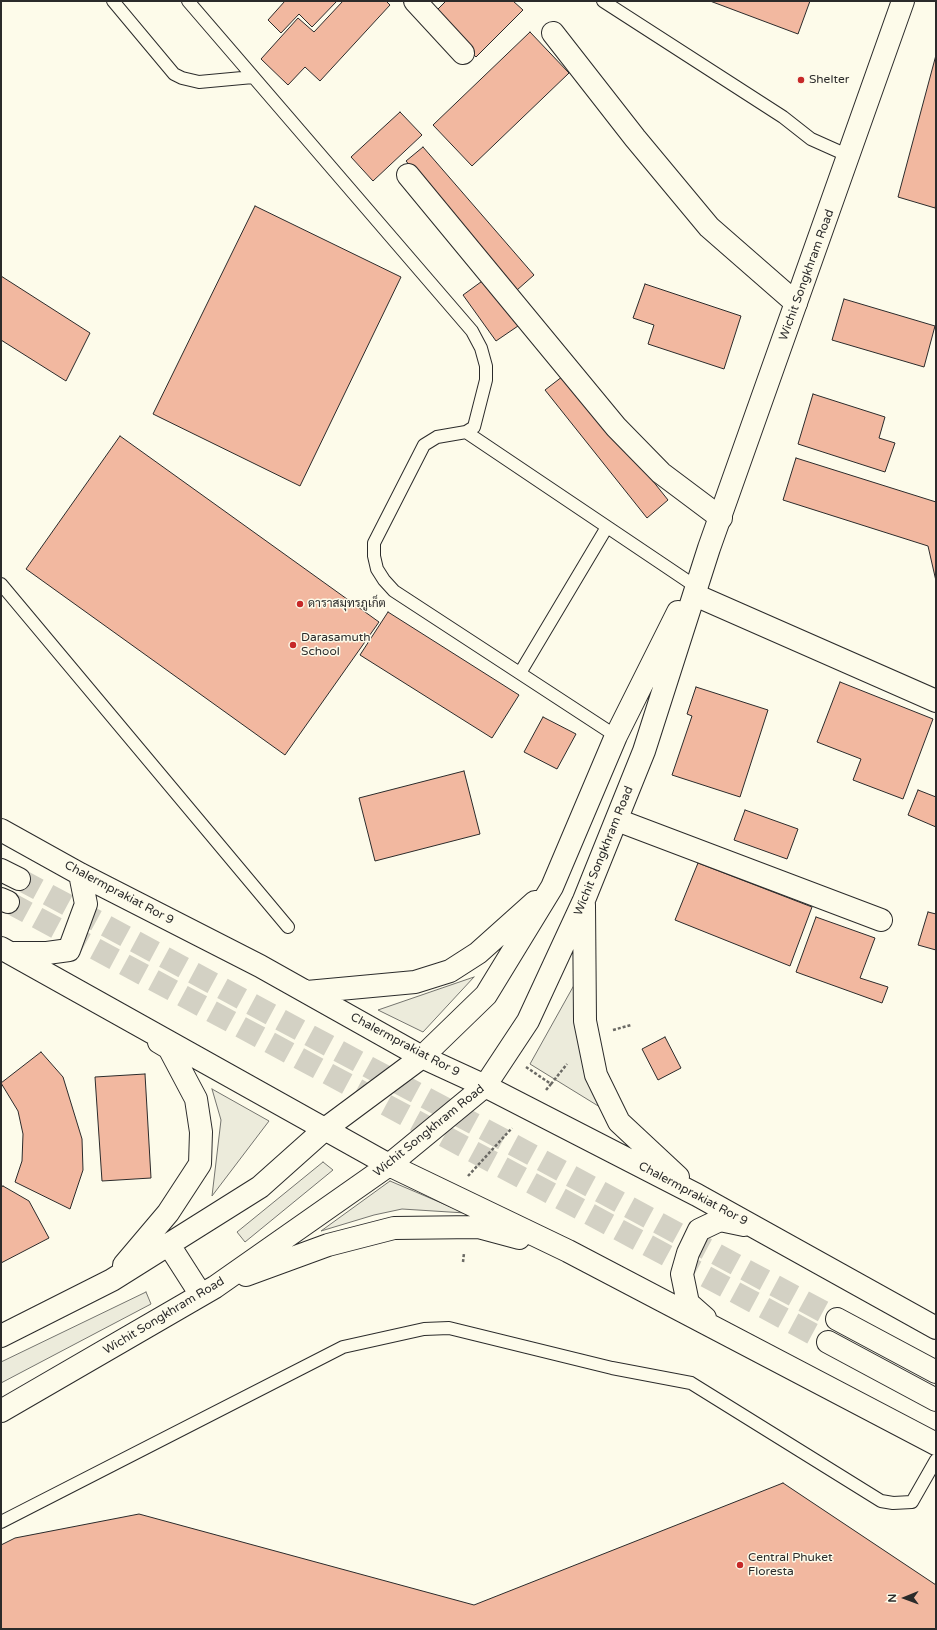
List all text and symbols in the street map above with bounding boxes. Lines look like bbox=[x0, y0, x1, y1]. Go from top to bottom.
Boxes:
place label: Shelter bbox=[809, 73, 849, 87]
marker: Shelter bbox=[796, 75, 806, 85]
street label: Wichit Songkhram Road bbox=[777, 207, 837, 343]
place label: ดาราสมุทรภูเก็ต bbox=[308, 597, 386, 611]
marker: ดาราสมุทรภูเก็ต bbox=[295, 599, 305, 609]
place label: Darasamuth School bbox=[301, 631, 371, 659]
marker: Darasamuth School bbox=[288, 640, 298, 650]
street label: Wichit Songkhram Road bbox=[571, 784, 637, 918]
street label: Chalermprakiat Ror 9 bbox=[62, 858, 176, 928]
street label: Chalermprakiat Ror 9 bbox=[348, 1010, 462, 1080]
street label: Wichit Songkhram Road bbox=[371, 1082, 487, 1180]
street label: Chalermprakiat Ror 9 bbox=[636, 1159, 750, 1229]
street label: Wichit Songkhram Road bbox=[101, 1274, 227, 1358]
place label: Central Phuket Floresta bbox=[748, 1551, 833, 1579]
marker: Central Phuket Floresta bbox=[735, 1560, 745, 1570]
north arrow bbox=[885, 1578, 925, 1618]
text: N bbox=[886, 1594, 899, 1603]

